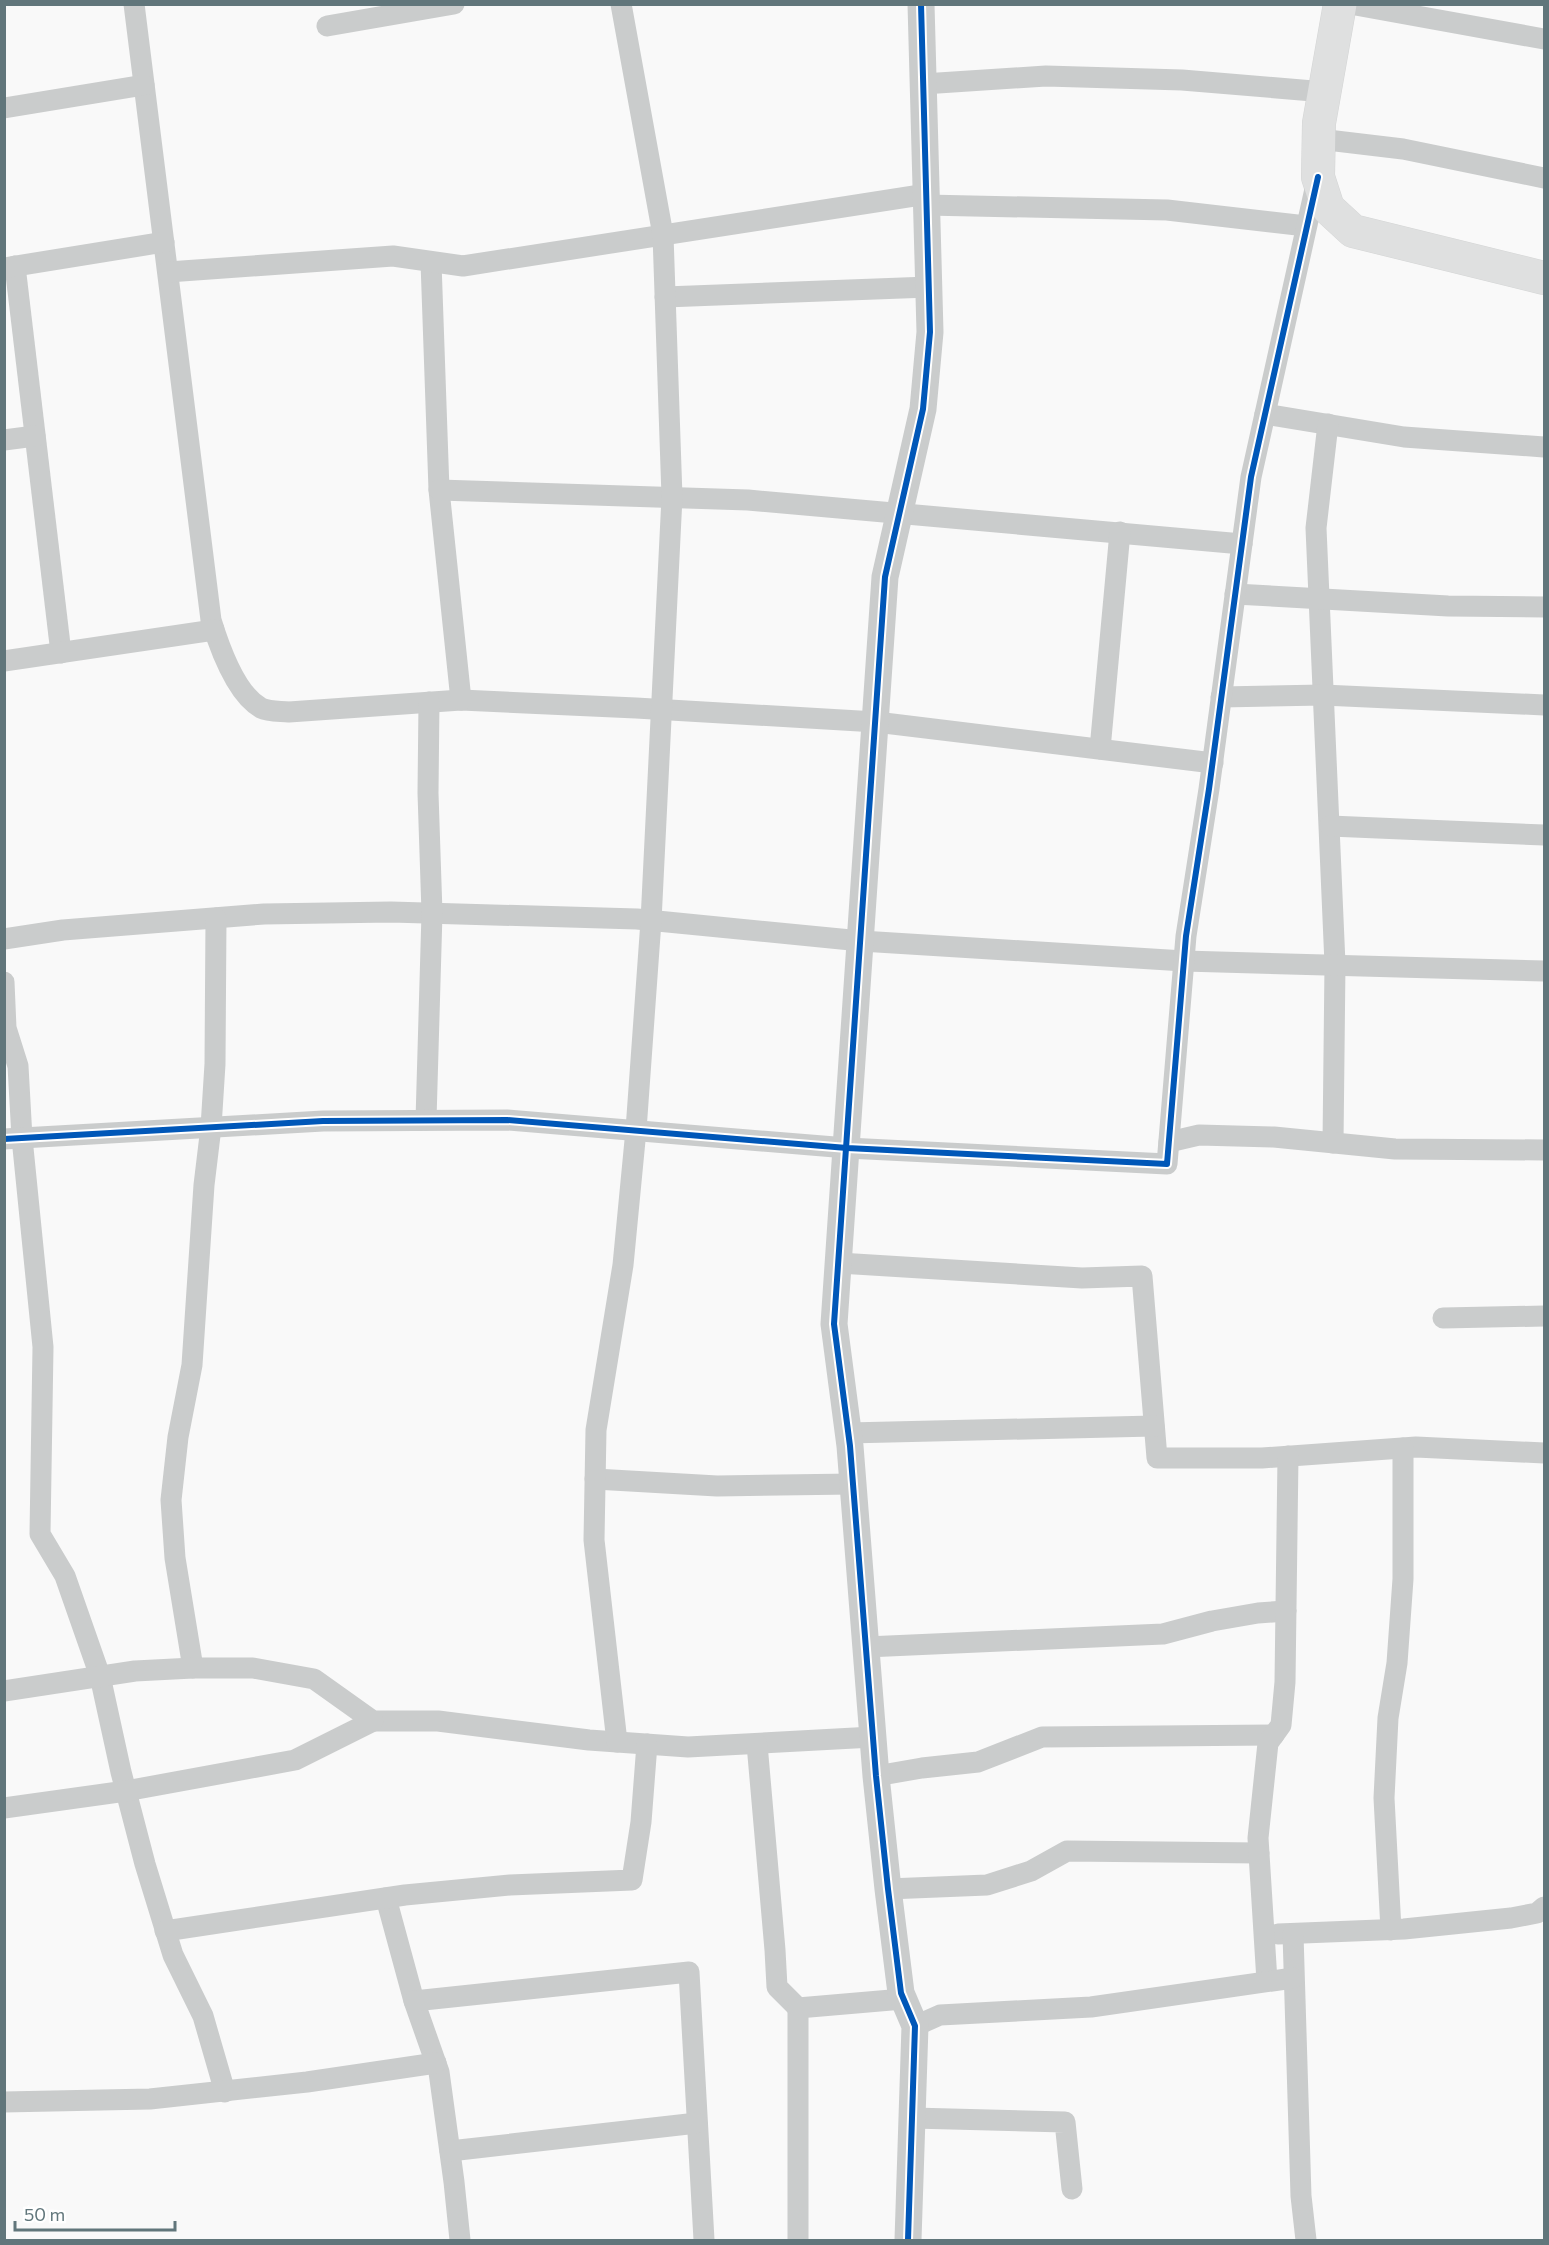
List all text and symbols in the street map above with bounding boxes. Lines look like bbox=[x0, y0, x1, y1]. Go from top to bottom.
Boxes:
scale bar bbox=[15, 2194, 176, 2232]
text: 50 m bbox=[24, 2203, 65, 2225]

